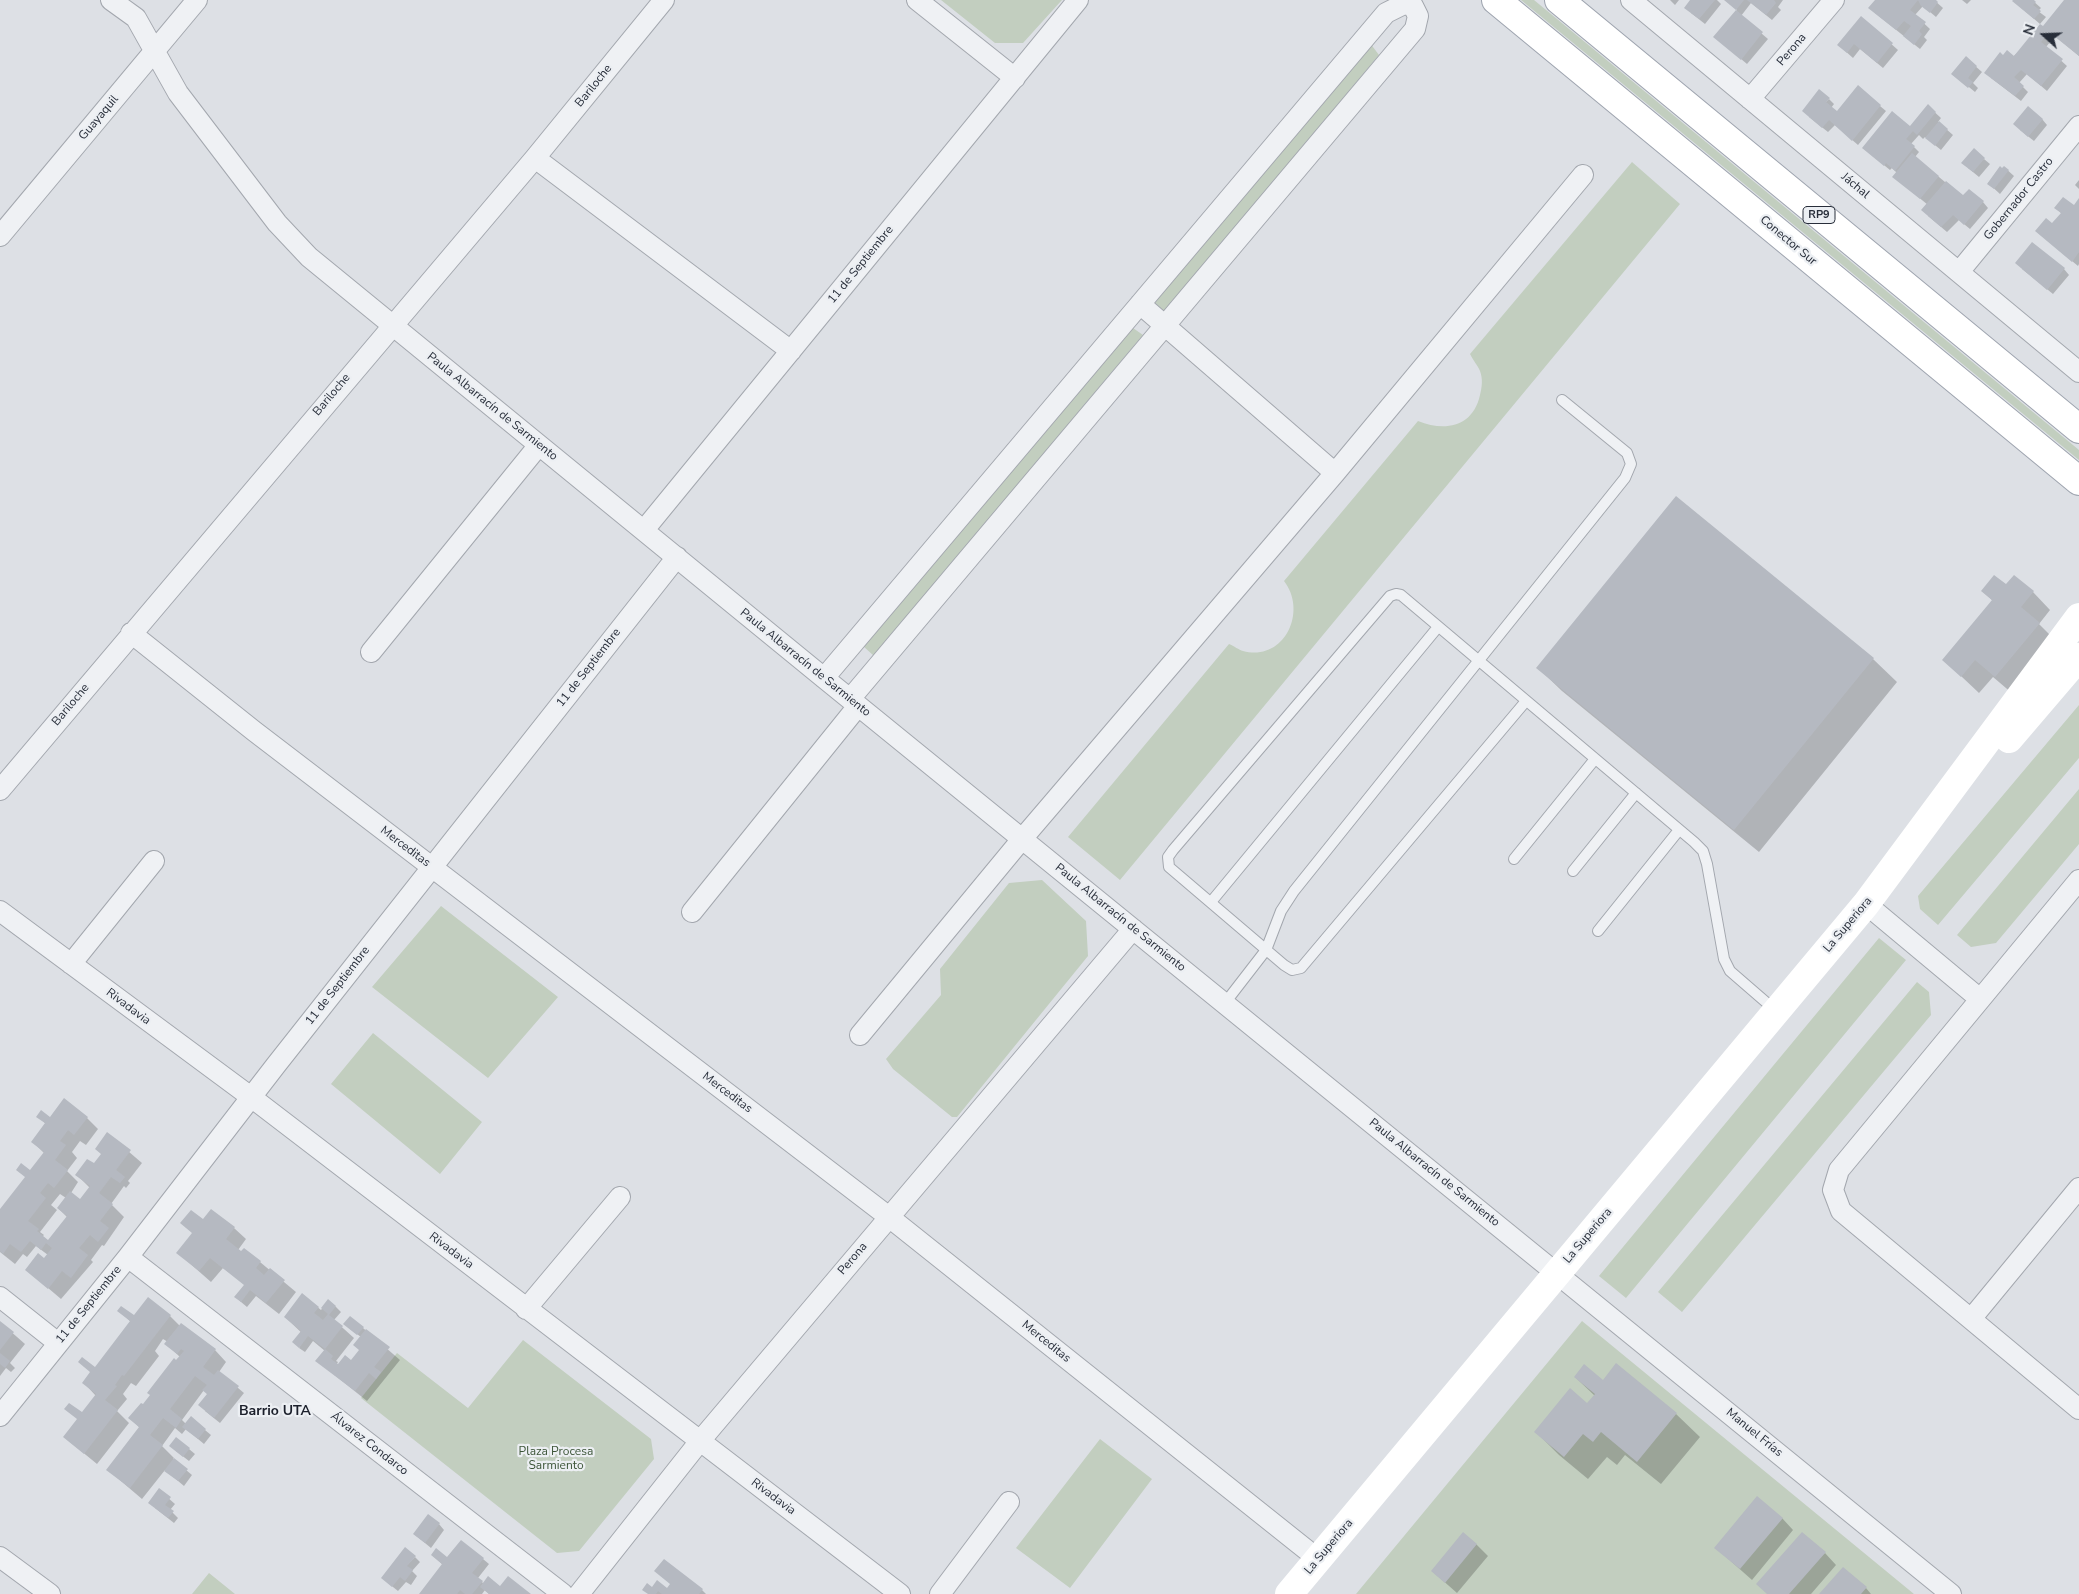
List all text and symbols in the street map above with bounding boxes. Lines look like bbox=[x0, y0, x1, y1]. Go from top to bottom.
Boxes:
north arrow bbox=[2019, 10, 2069, 60]
text: N bbox=[2019, 22, 2040, 38]
street label: Perona bbox=[1774, 31, 1810, 69]
street label: Bariloche bbox=[573, 62, 615, 110]
street label: Guayaquil bbox=[76, 93, 122, 143]
street label: Gobernador Castro bbox=[1981, 155, 2057, 243]
street label: Jáchal bbox=[1838, 170, 1872, 202]
road number: RP9 bbox=[1803, 206, 1835, 224]
street label: Conector Sur bbox=[1757, 213, 1819, 269]
street label: 11 de Septiembre bbox=[825, 223, 897, 307]
street label: Paula Albarracín de Sarmiento bbox=[424, 350, 560, 464]
street label: Bariloche bbox=[310, 371, 354, 419]
street label: Paula Albarracín de Sarmiento bbox=[737, 606, 873, 720]
street label: 11 de Septiembre bbox=[554, 626, 624, 710]
street label: Bariloche bbox=[49, 681, 93, 729]
street label: Merceditas bbox=[377, 824, 433, 870]
street label: Paula Albarracín de Sarmiento bbox=[1052, 861, 1188, 975]
street label: La Superiora bbox=[1821, 894, 1875, 956]
street label: 11 de Septiembre bbox=[303, 944, 373, 1028]
street label: Rivadavia bbox=[103, 986, 153, 1028]
street label: Merceditas bbox=[699, 1070, 755, 1116]
street label: Paula Albarracín de Sarmiento bbox=[1366, 1116, 1502, 1230]
street label: La Superiora bbox=[1561, 1205, 1615, 1267]
street label: Rivadavia bbox=[426, 1230, 476, 1272]
street label: Perona bbox=[835, 1240, 871, 1278]
street label: 11 de Septiembre bbox=[53, 1263, 125, 1347]
street label: Merceditas bbox=[1019, 1318, 1073, 1366]
district label: Barrio UTA bbox=[239, 1404, 311, 1420]
street label: Manuel Frías bbox=[1723, 1406, 1785, 1460]
street label: Álvarez Condarco bbox=[327, 1409, 411, 1479]
park label: Plaza Procesa Sarmiento bbox=[519, 1445, 593, 1473]
street label: Rivadavia bbox=[748, 1476, 798, 1518]
street label: La Superiora bbox=[1302, 1516, 1356, 1578]

